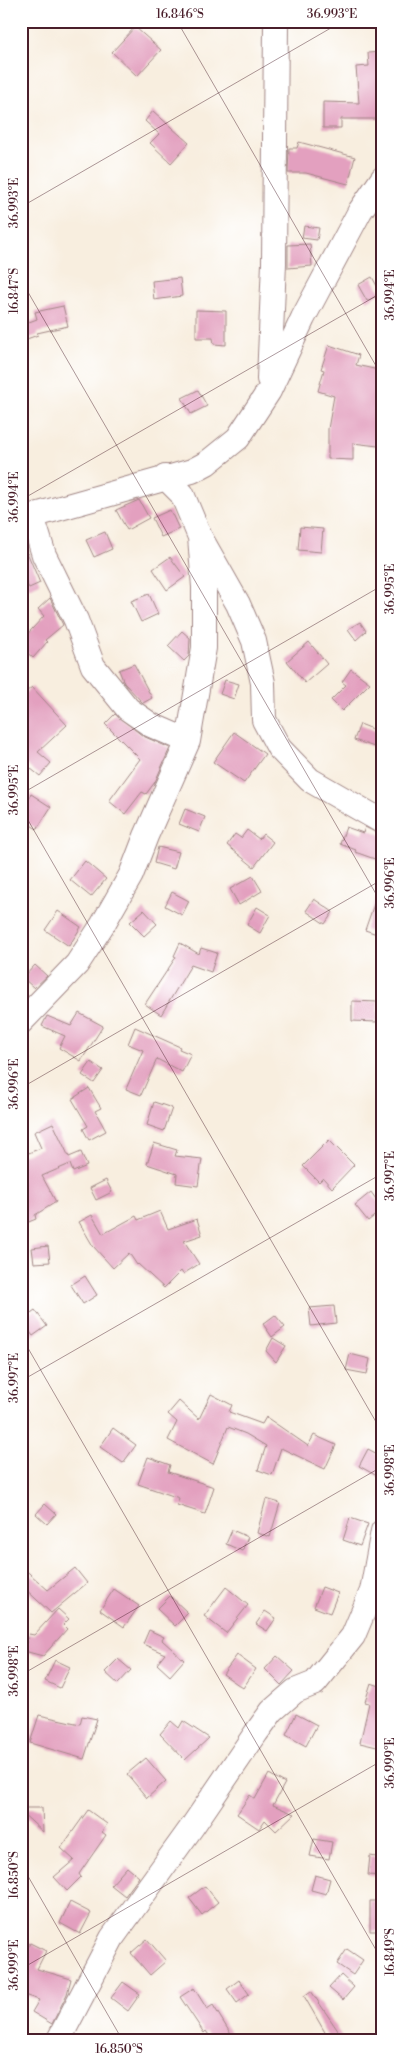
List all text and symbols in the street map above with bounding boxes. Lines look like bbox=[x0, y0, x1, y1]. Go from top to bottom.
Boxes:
text: 16.846°S bbox=[156, 7, 204, 22]
text: 36.993°E bbox=[307, 7, 357, 22]
text: 36.993°E bbox=[7, 178, 22, 228]
text: 16.847°S bbox=[7, 268, 22, 314]
text: 36.994°E bbox=[383, 270, 398, 320]
text: 36.994°E bbox=[7, 472, 22, 522]
text: 36.995°E bbox=[383, 564, 398, 614]
text: 36.995°E bbox=[7, 765, 22, 815]
text: 36.996°E bbox=[383, 857, 398, 909]
text: 36.996°E bbox=[7, 1058, 22, 1110]
text: 36.997°E bbox=[383, 1151, 398, 1201]
text: 36.997°E bbox=[7, 1353, 22, 1403]
text: 36.998°E bbox=[383, 1444, 398, 1496]
text: 36.998°E bbox=[7, 1645, 22, 1697]
text: 36.999°E bbox=[383, 1737, 398, 1789]
text: 16.850°S bbox=[7, 1851, 22, 1899]
text: 16.849°S bbox=[383, 1928, 398, 1976]
text: 36.999°E bbox=[7, 1939, 22, 1991]
text: 16.850°S bbox=[95, 2042, 143, 2057]

